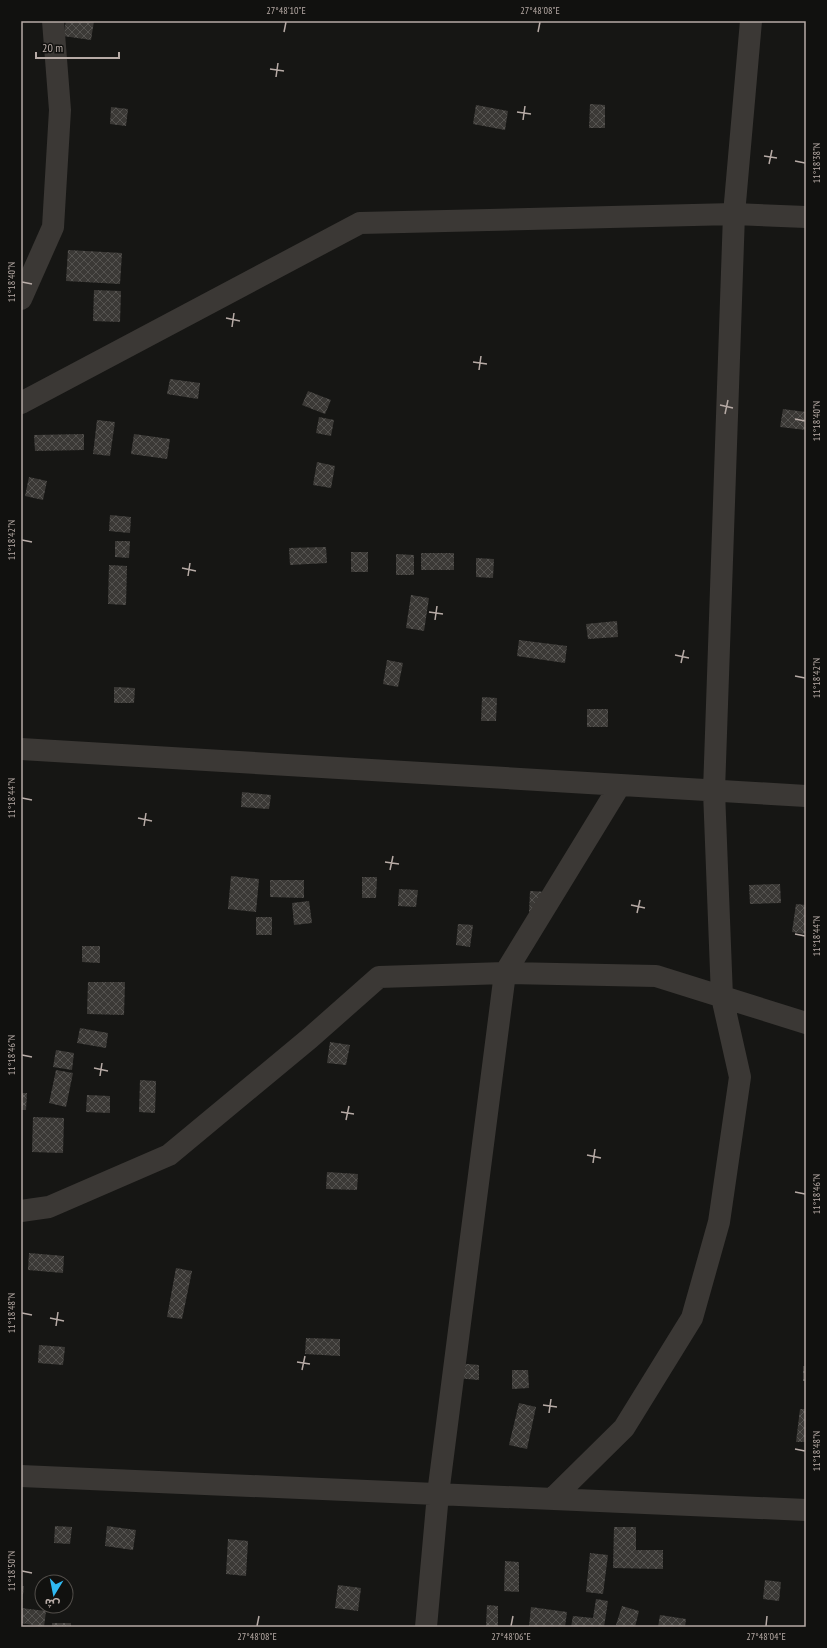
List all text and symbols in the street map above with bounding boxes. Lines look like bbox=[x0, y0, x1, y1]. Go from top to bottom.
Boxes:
text: 27°48'10"E bbox=[266, 4, 306, 17]
text: 27°48'08"E bbox=[520, 4, 560, 17]
scale bar bbox=[36, 34, 119, 60]
text: 20 m bbox=[42, 40, 63, 55]
text: 11°18'38"N bbox=[810, 143, 823, 183]
text: 11°18'40"N bbox=[5, 262, 18, 302]
text: 11°18'40"N bbox=[810, 401, 823, 441]
text: 11°18'42"N bbox=[5, 520, 18, 560]
text: 11°18'42"N bbox=[810, 658, 823, 698]
text: 11°18'44"N bbox=[5, 778, 18, 818]
text: 11°18'44"N bbox=[810, 916, 823, 956]
text: 11°18'46"N bbox=[5, 1035, 18, 1075]
text: 11°18'46"N bbox=[810, 1174, 823, 1214]
text: 11°18'48"N bbox=[5, 1293, 18, 1333]
text: 11°18'48"N bbox=[810, 1431, 823, 1471]
text: 11°18'50"N bbox=[5, 1551, 18, 1591]
north arrow bbox=[34, 1574, 74, 1614]
text: ش bbox=[44, 1596, 61, 1612]
text: 27°48'08"E bbox=[237, 1630, 277, 1643]
text: 27°48'06"E bbox=[491, 1630, 531, 1643]
text: 27°48'04"E bbox=[746, 1630, 786, 1643]

